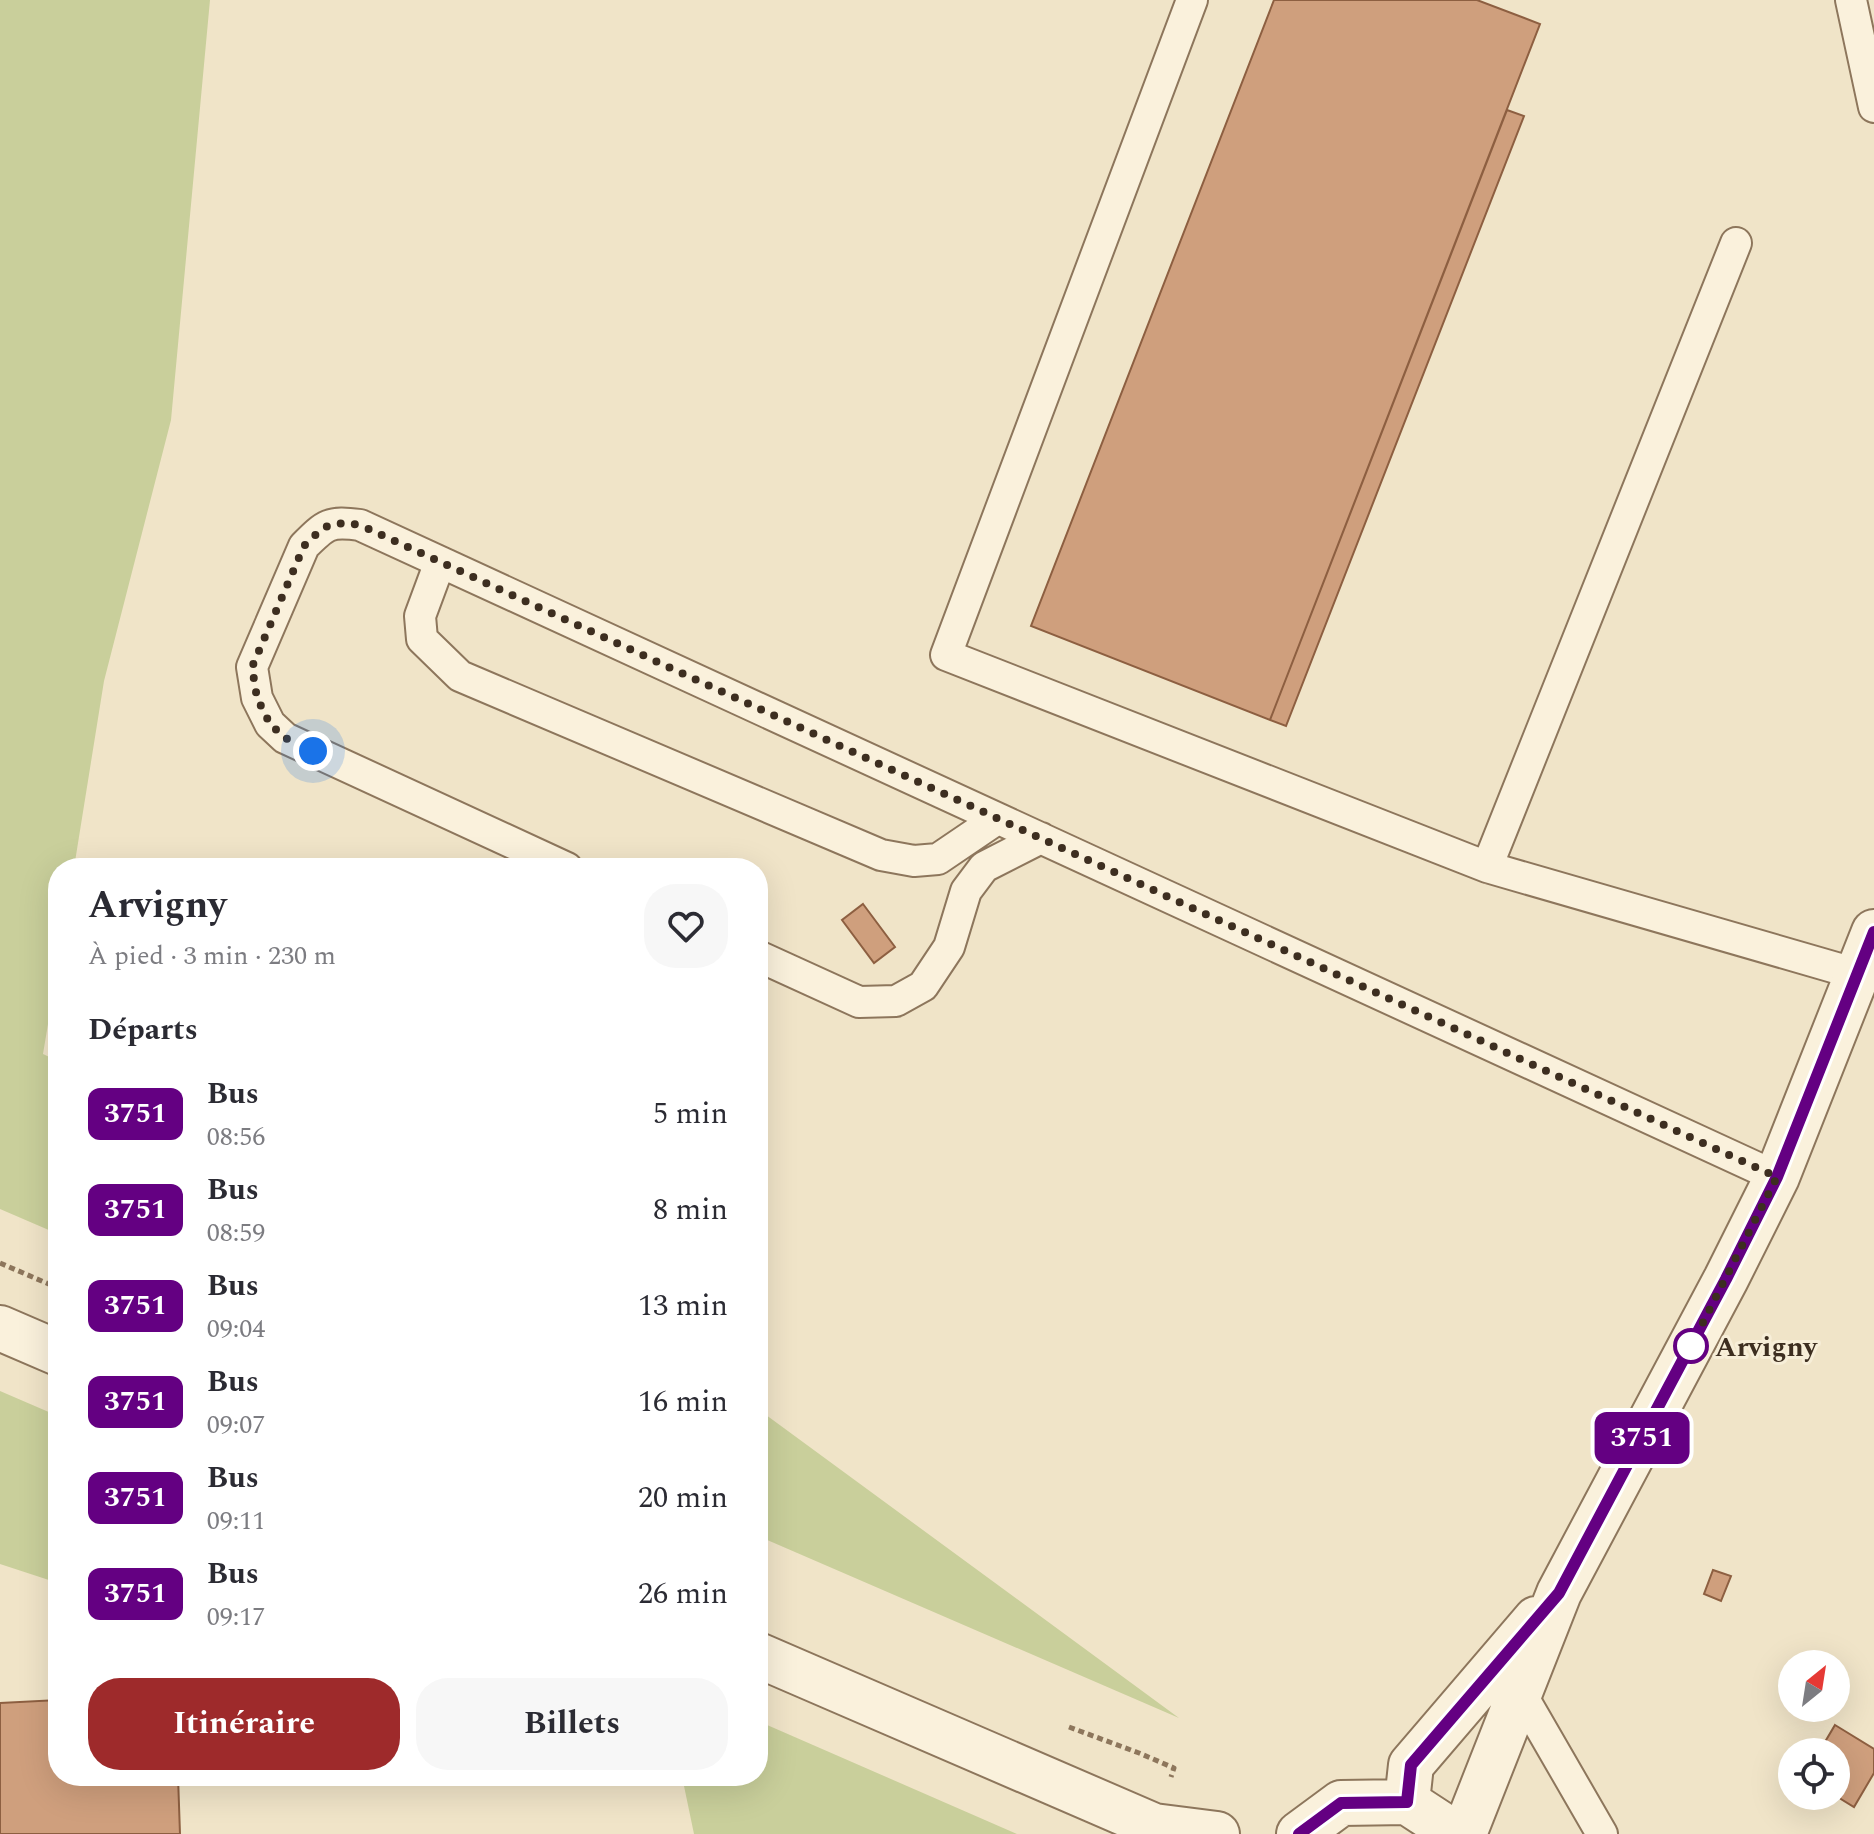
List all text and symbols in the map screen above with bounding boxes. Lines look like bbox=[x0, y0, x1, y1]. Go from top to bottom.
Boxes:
your location bbox=[293, 731, 333, 771]
text: Arvigny bbox=[88, 877, 226, 935]
button: heart bbox=[644, 884, 728, 968]
text: À pied · 3 min · 230 m bbox=[88, 936, 336, 976]
text: Départs bbox=[88, 1007, 198, 1053]
text: Bus bbox=[207, 1071, 259, 1117]
text: 5 min bbox=[653, 1091, 728, 1137]
text: 3751 bbox=[104, 1092, 167, 1135]
text: 08:56 bbox=[207, 1117, 265, 1157]
text: Bus bbox=[207, 1167, 259, 1213]
text: 8 min bbox=[653, 1187, 728, 1233]
text: 3751 bbox=[104, 1188, 167, 1231]
text: 08:59 bbox=[207, 1213, 265, 1253]
text: Bus bbox=[207, 1263, 259, 1309]
text: 13 min bbox=[638, 1283, 728, 1329]
text: 3751 bbox=[104, 1284, 167, 1327]
text: 09:04 bbox=[207, 1309, 265, 1349]
place label: Arvigny bbox=[1715, 1326, 1819, 1369]
marker: Arvigny bbox=[1674, 1329, 1708, 1363]
text: Bus bbox=[207, 1359, 259, 1405]
text: 16 min bbox=[638, 1379, 728, 1425]
text: 3751 bbox=[104, 1380, 167, 1423]
text: 09:07 bbox=[207, 1405, 265, 1445]
line badge: 3751 bbox=[1586, 1412, 1698, 1464]
text: 3751 bbox=[1611, 1416, 1673, 1459]
text: Bus bbox=[207, 1455, 259, 1501]
text: 20 min bbox=[638, 1475, 728, 1521]
text: 3751 bbox=[104, 1476, 167, 1519]
text: 09:11 bbox=[207, 1501, 265, 1541]
text: Bus bbox=[207, 1551, 259, 1597]
text: 26 min bbox=[638, 1571, 728, 1617]
text: 3751 bbox=[104, 1572, 167, 1615]
text: 09:17 bbox=[207, 1597, 265, 1637]
north arrow bbox=[1778, 1650, 1850, 1722]
map controls bbox=[1778, 1650, 1850, 1810]
button: Itinéraire bbox=[88, 1678, 400, 1770]
button: Billets bbox=[416, 1678, 728, 1770]
button: locate bbox=[1778, 1738, 1850, 1810]

